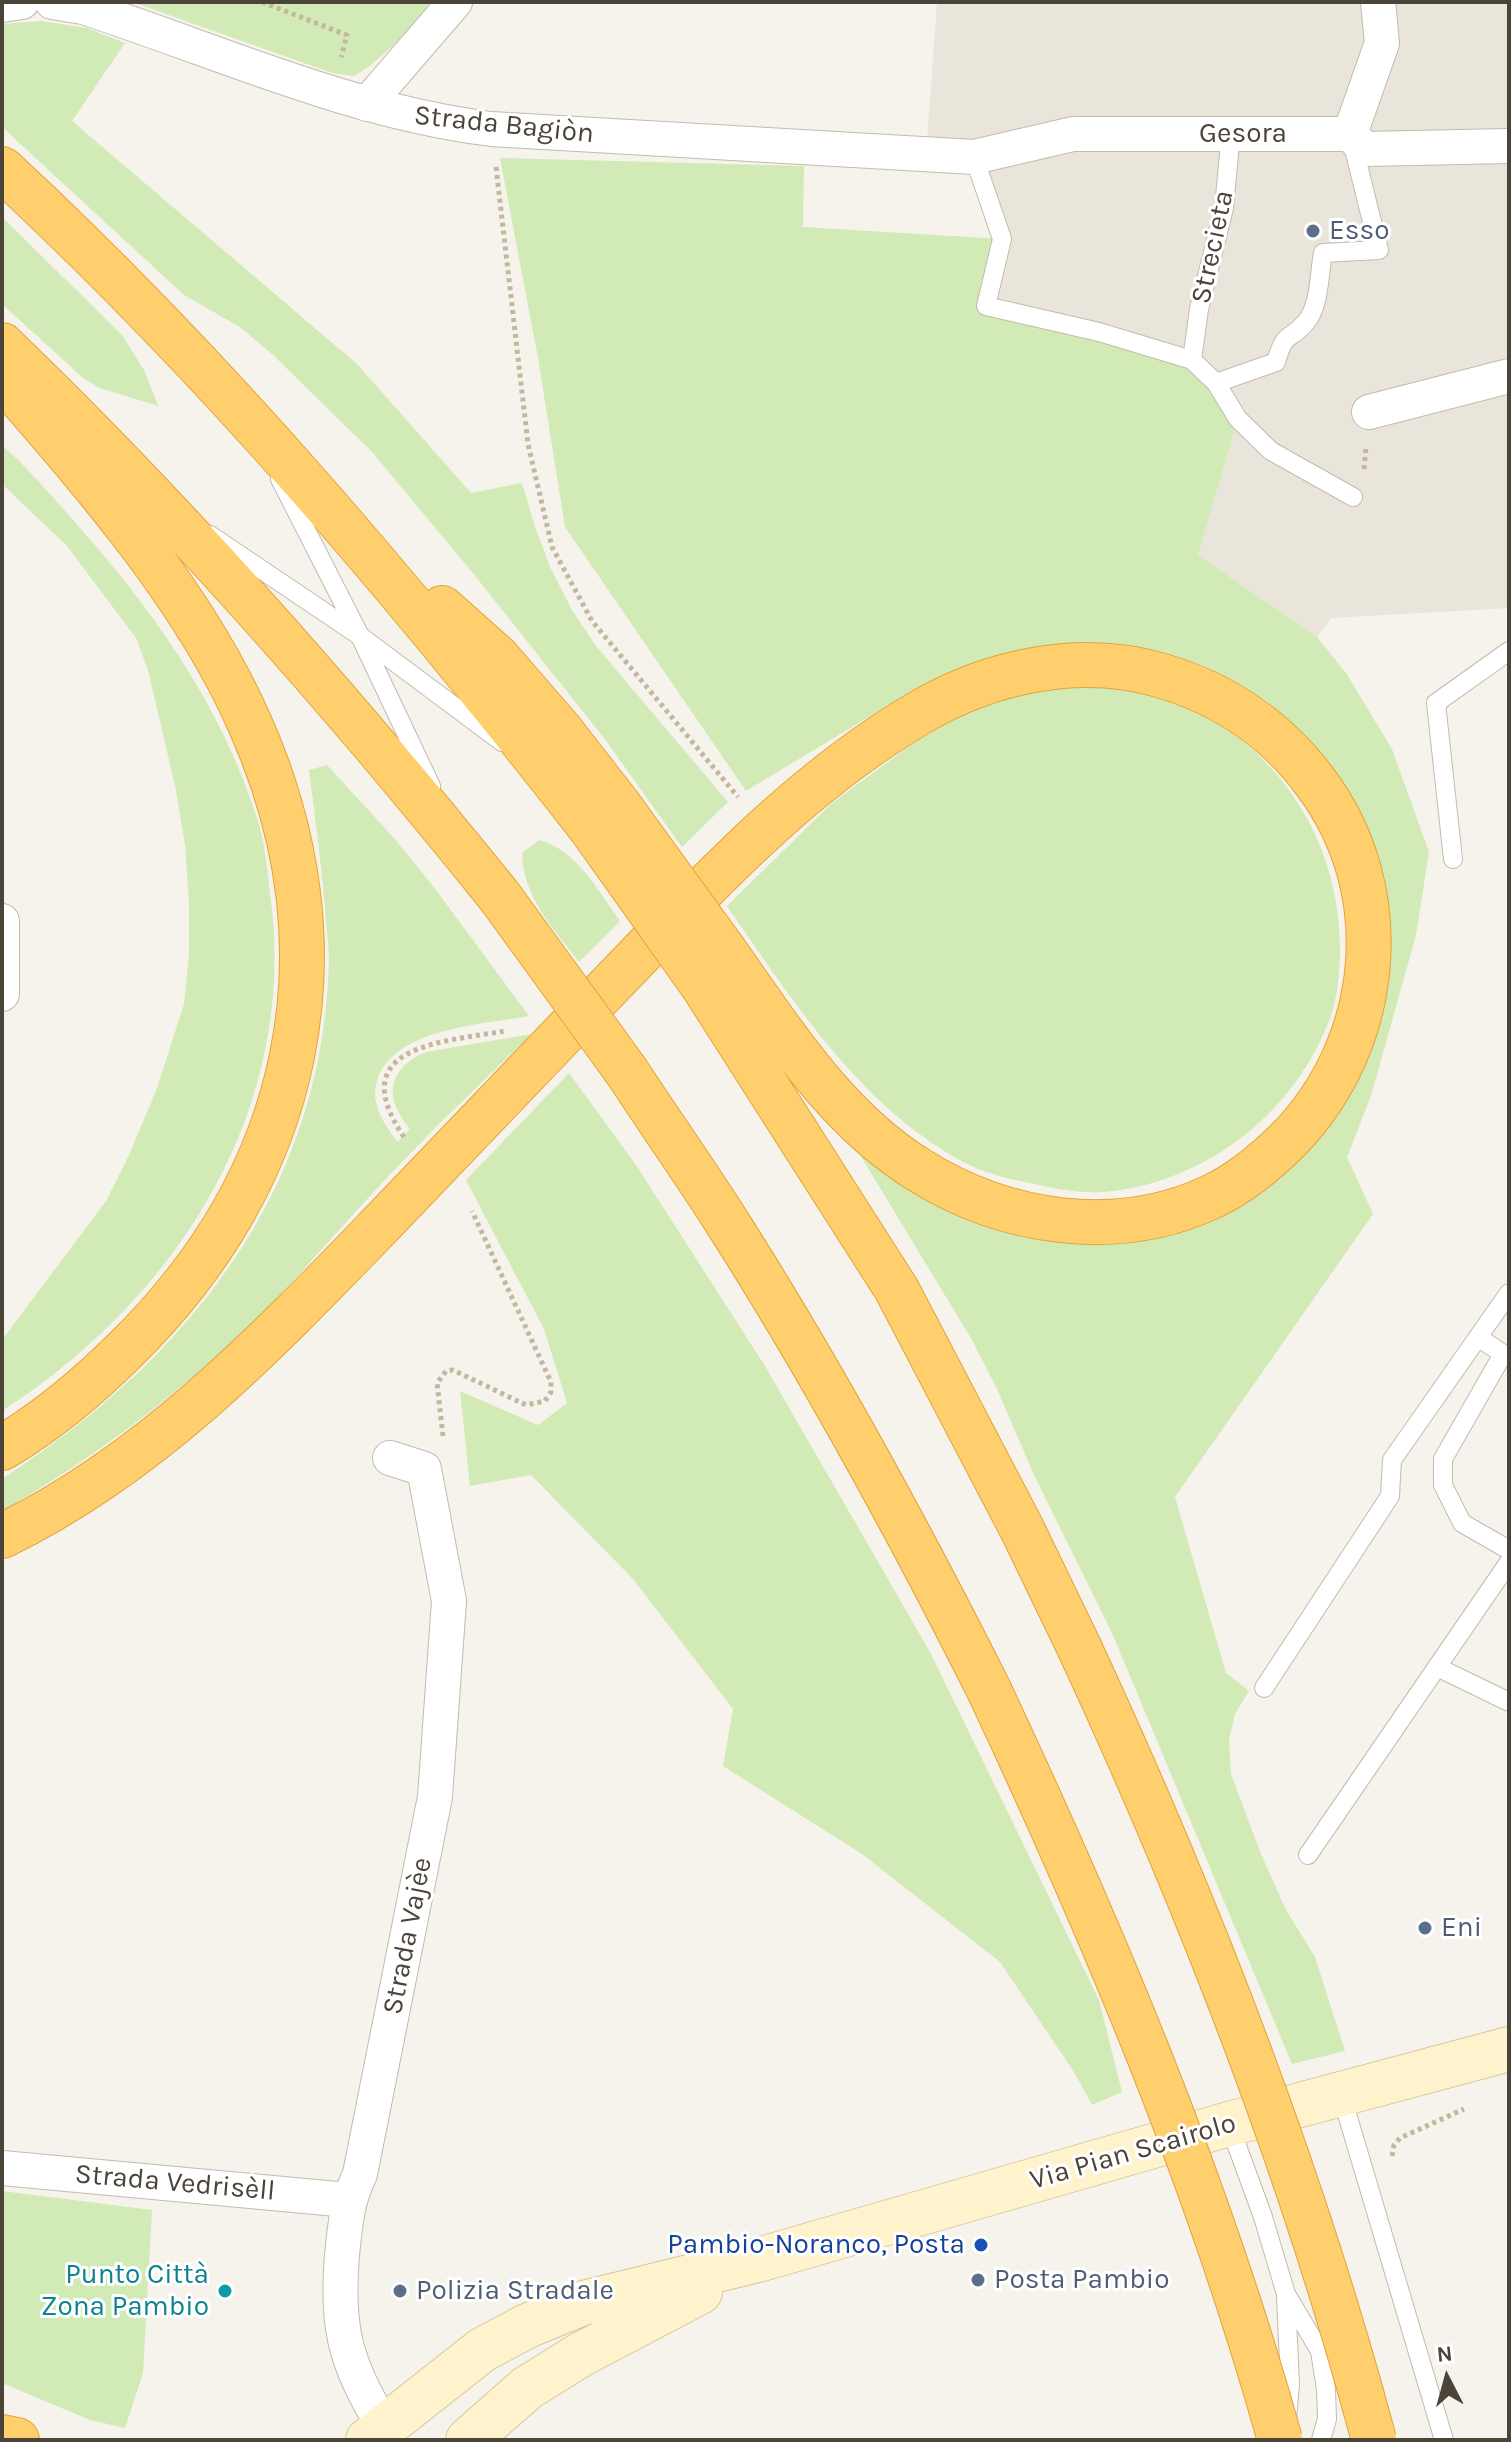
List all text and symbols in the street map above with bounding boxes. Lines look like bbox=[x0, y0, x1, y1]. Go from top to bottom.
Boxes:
street label: Strada Bagiòn bbox=[412, 99, 596, 151]
street label: Gesora bbox=[1199, 117, 1287, 151]
street label: Strecieta bbox=[1185, 187, 1241, 307]
place label: Esso bbox=[1329, 214, 1389, 248]
marker: Esso bbox=[1304, 222, 1322, 240]
street label: Strada Vajèe bbox=[376, 1855, 440, 2017]
place label: Eni bbox=[1441, 1911, 1482, 1945]
marker: Eni bbox=[1416, 1919, 1434, 1937]
street label: Via Pian Scairolo bbox=[1026, 2107, 1240, 2197]
street label: Strada Vedrisèll bbox=[74, 2158, 276, 2208]
place label: Pambio-Noranco, Posta bbox=[667, 2228, 965, 2262]
marker: Pambio-Noranco, Posta bbox=[972, 2236, 990, 2254]
place label: Punto Città Zona Pambio bbox=[41, 2258, 209, 2324]
place label: Posta Pambio bbox=[994, 2263, 1169, 2297]
marker: Posta Pambio bbox=[969, 2271, 987, 2289]
place label: Polizia Stradale bbox=[416, 2274, 614, 2308]
marker: Punto Città Zona Pambio bbox=[216, 2282, 234, 2300]
marker: Polizia Stradale bbox=[391, 2282, 409, 2300]
north arrow bbox=[1407, 2338, 1487, 2418]
text: N bbox=[1435, 2340, 1454, 2368]

